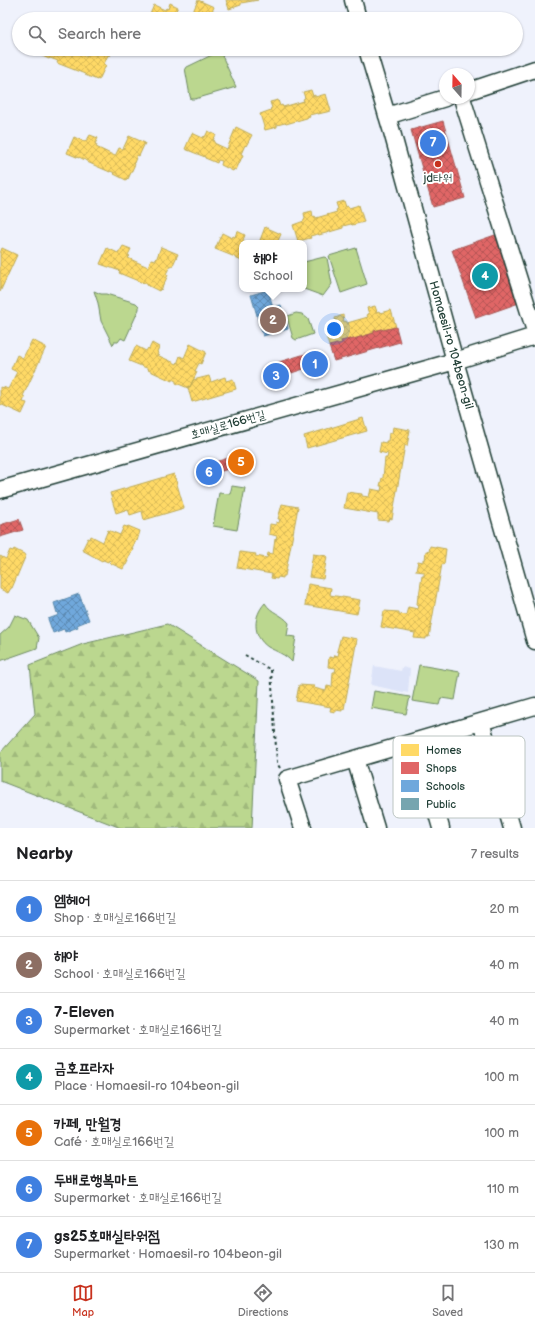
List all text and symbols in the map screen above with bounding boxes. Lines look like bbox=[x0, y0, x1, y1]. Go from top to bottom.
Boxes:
search box bbox=[12, 12, 523, 56]
icon: search bbox=[26, 23, 48, 45]
text: Search here bbox=[58, 25, 141, 44]
north arrow bbox=[439, 68, 475, 104]
pin: 7 bbox=[420, 128, 446, 158]
marker: jd타워 bbox=[433, 159, 443, 169]
place label: jd타워 bbox=[422, 171, 453, 186]
popup bbox=[239, 240, 307, 292]
text: 해야 bbox=[253, 249, 277, 268]
pin: 4 bbox=[472, 261, 498, 291]
text: School bbox=[253, 268, 293, 284]
street label: Homaesil-ro 104beon-gil bbox=[426, 279, 476, 411]
pin: 2 bbox=[260, 305, 286, 335]
your location bbox=[324, 319, 344, 339]
pin: 1 bbox=[302, 349, 328, 379]
pin: 3 bbox=[263, 361, 289, 391]
street label: 호매실로166번길 bbox=[189, 407, 268, 443]
pin: 5 bbox=[228, 447, 254, 477]
pin: 6 bbox=[196, 457, 222, 487]
legend bbox=[393, 736, 525, 818]
text: Homes bbox=[426, 744, 462, 757]
text: Shops bbox=[426, 762, 457, 775]
text: Schools bbox=[426, 780, 466, 793]
text: Public bbox=[426, 798, 456, 811]
text: Nearby bbox=[16, 844, 73, 864]
text: 7 results bbox=[471, 846, 519, 862]
text: 엠헤어 bbox=[54, 891, 90, 910]
text: 1 bbox=[26, 901, 32, 917]
text: 20 m bbox=[489, 901, 519, 917]
text: Shop · 호매실로166번길 bbox=[54, 910, 176, 926]
text: 해야 bbox=[54, 947, 78, 966]
text: 2 bbox=[25, 957, 33, 973]
text: 40 m bbox=[489, 957, 519, 973]
text: School · 호매실로166번길 bbox=[54, 966, 186, 982]
text: 7-Eleven bbox=[54, 1003, 114, 1022]
text: 3 bbox=[25, 1013, 33, 1029]
text: 40 m bbox=[489, 1013, 519, 1029]
text: Supermarket · 호매실로166번길 bbox=[54, 1022, 222, 1038]
text: 금호프라자 bbox=[54, 1059, 114, 1078]
text: 4 bbox=[25, 1069, 33, 1085]
text: 100 m bbox=[484, 1069, 519, 1085]
text: Place · Homaesil-ro 104beon-gil bbox=[54, 1078, 239, 1094]
text: 카페, 만월경 bbox=[54, 1115, 122, 1134]
text: 5 bbox=[25, 1125, 33, 1141]
text: 100 m bbox=[484, 1125, 519, 1141]
text: Café · 호매실로166번길 bbox=[54, 1134, 174, 1150]
text: 두배로행복마트 bbox=[54, 1171, 139, 1190]
text: 6 bbox=[25, 1181, 33, 1197]
text: 110 m bbox=[487, 1181, 519, 1197]
text: Supermarket · 호매실로166번길 bbox=[54, 1190, 222, 1206]
text: gs25호매실타워점 bbox=[54, 1227, 160, 1246]
text: 7 bbox=[25, 1237, 33, 1253]
text: 130 m bbox=[484, 1237, 519, 1253]
text: Supermarket · Homaesil-ro 104beon-gil bbox=[54, 1246, 282, 1262]
tab: Map bbox=[72, 1282, 94, 1319]
tab: Directions bbox=[238, 1282, 288, 1319]
tab: Saved bbox=[432, 1282, 463, 1319]

